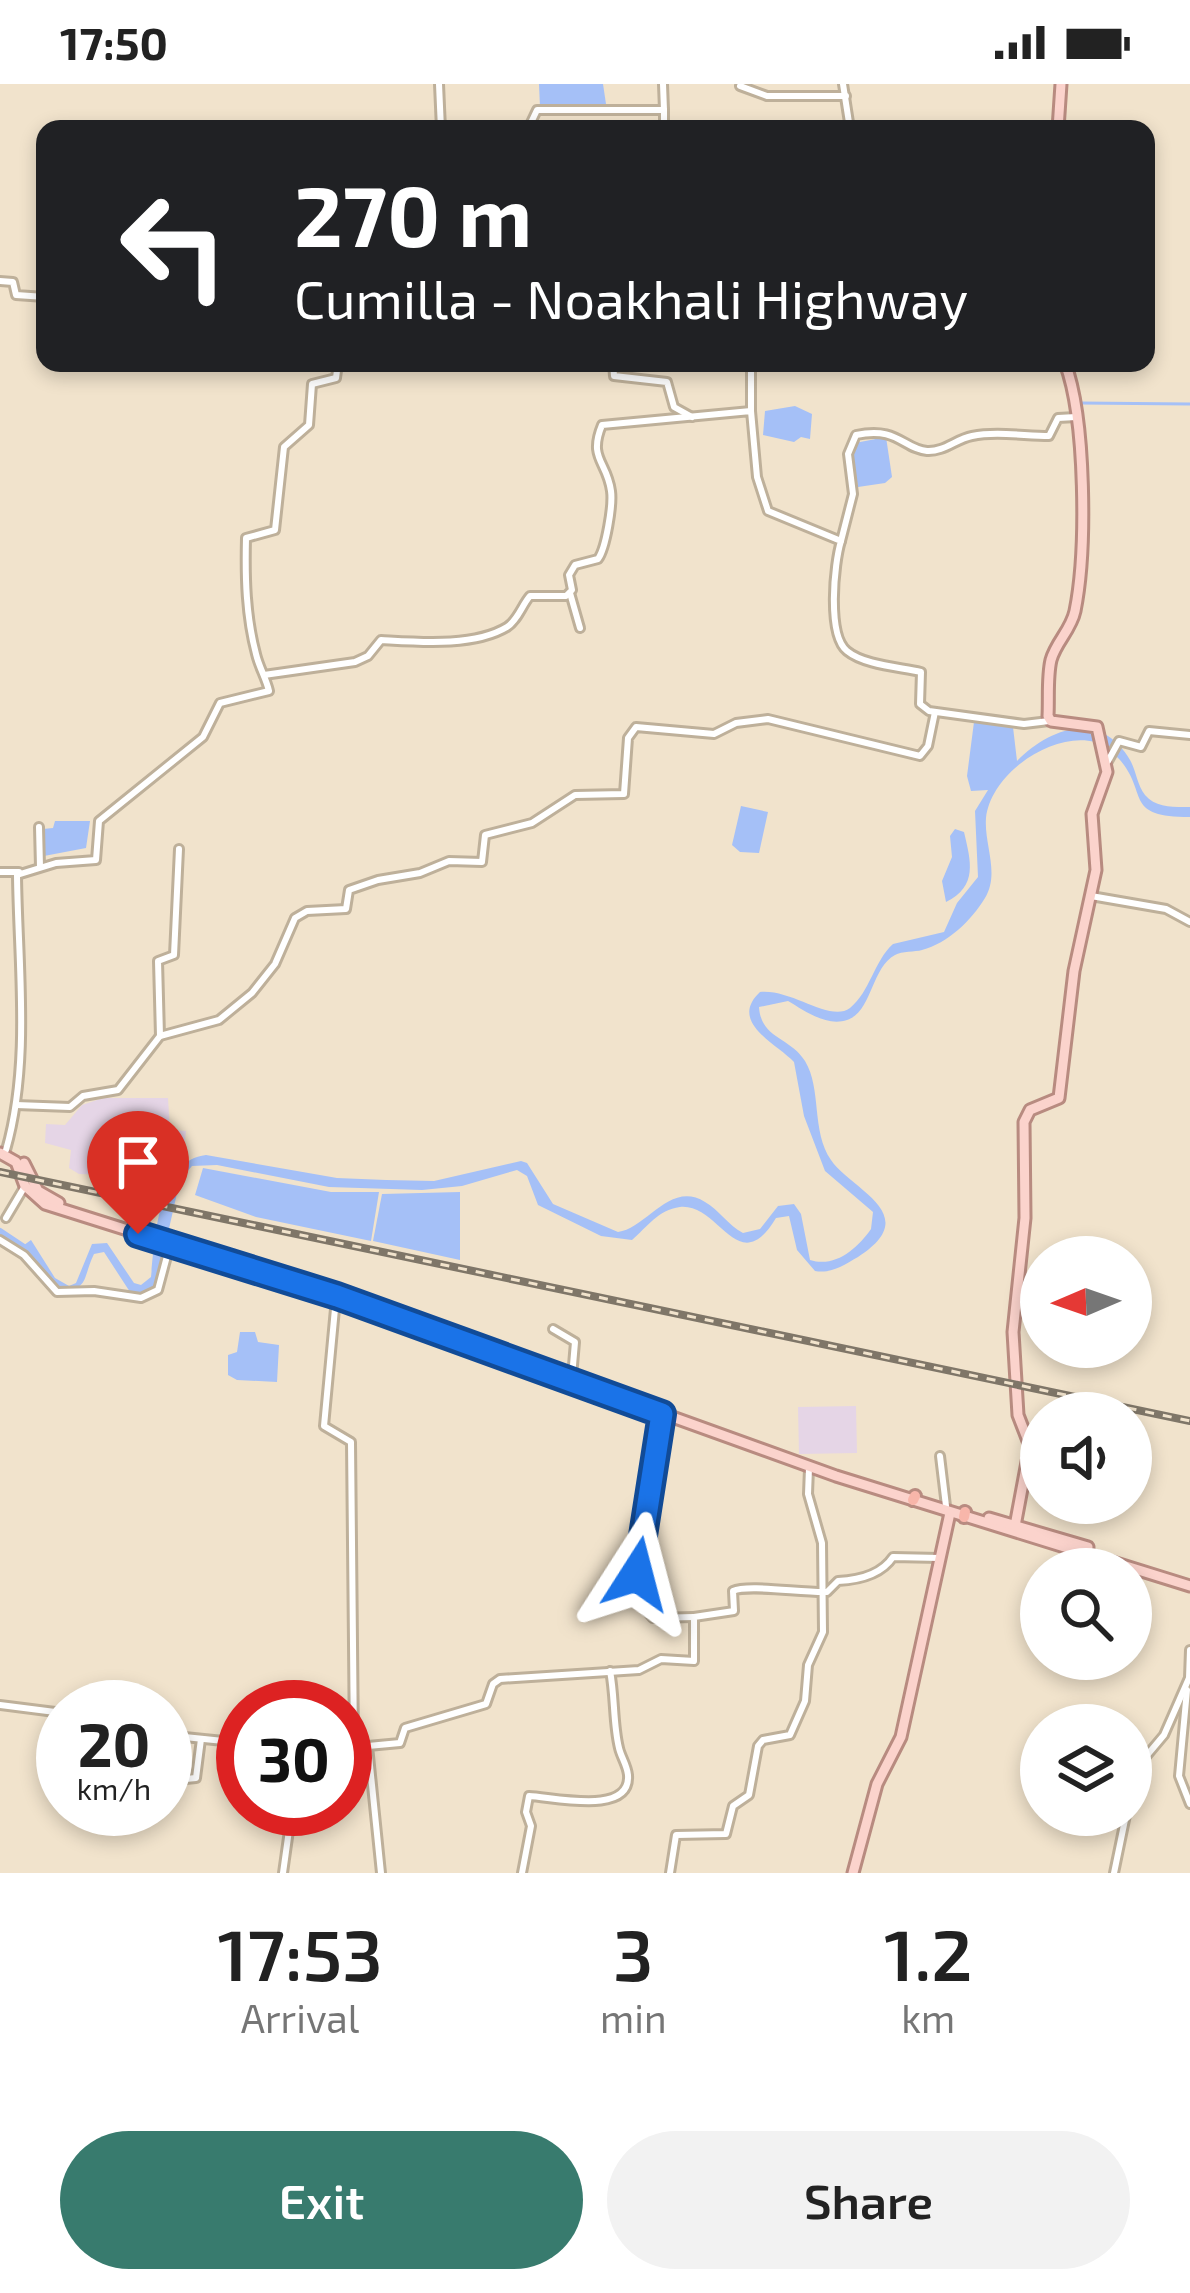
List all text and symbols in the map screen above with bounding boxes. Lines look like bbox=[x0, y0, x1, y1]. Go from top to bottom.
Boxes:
text: 17:50 bbox=[60, 15, 168, 69]
text: 270 m bbox=[294, 163, 532, 264]
icon: left bbox=[96, 168, 252, 324]
text: Cumilla - Noakhali Highway bbox=[294, 265, 968, 330]
pin bbox=[87, 1111, 189, 1234]
icon: arrive bbox=[105, 1129, 171, 1195]
north arrow bbox=[1020, 1236, 1152, 1368]
map controls bbox=[1020, 1236, 1152, 1836]
button: sound bbox=[1020, 1392, 1152, 1524]
position arrow bbox=[574, 1511, 700, 1637]
button: search bbox=[1020, 1548, 1152, 1680]
speed limit sign: 30 bbox=[216, 1680, 372, 1836]
button: layers bbox=[1020, 1704, 1152, 1836]
text: 20 bbox=[78, 1707, 150, 1779]
text: km/h bbox=[77, 1770, 151, 1806]
text: 17:53 bbox=[217, 1909, 383, 1995]
text: 3 bbox=[613, 1909, 654, 1995]
text: 1.2 bbox=[884, 1909, 973, 1995]
text: Arrival bbox=[241, 1994, 359, 2041]
text: min bbox=[600, 1994, 667, 2041]
text: km bbox=[901, 1994, 955, 2041]
button: Exit bbox=[60, 2131, 583, 2269]
button: Share bbox=[607, 2131, 1130, 2269]

